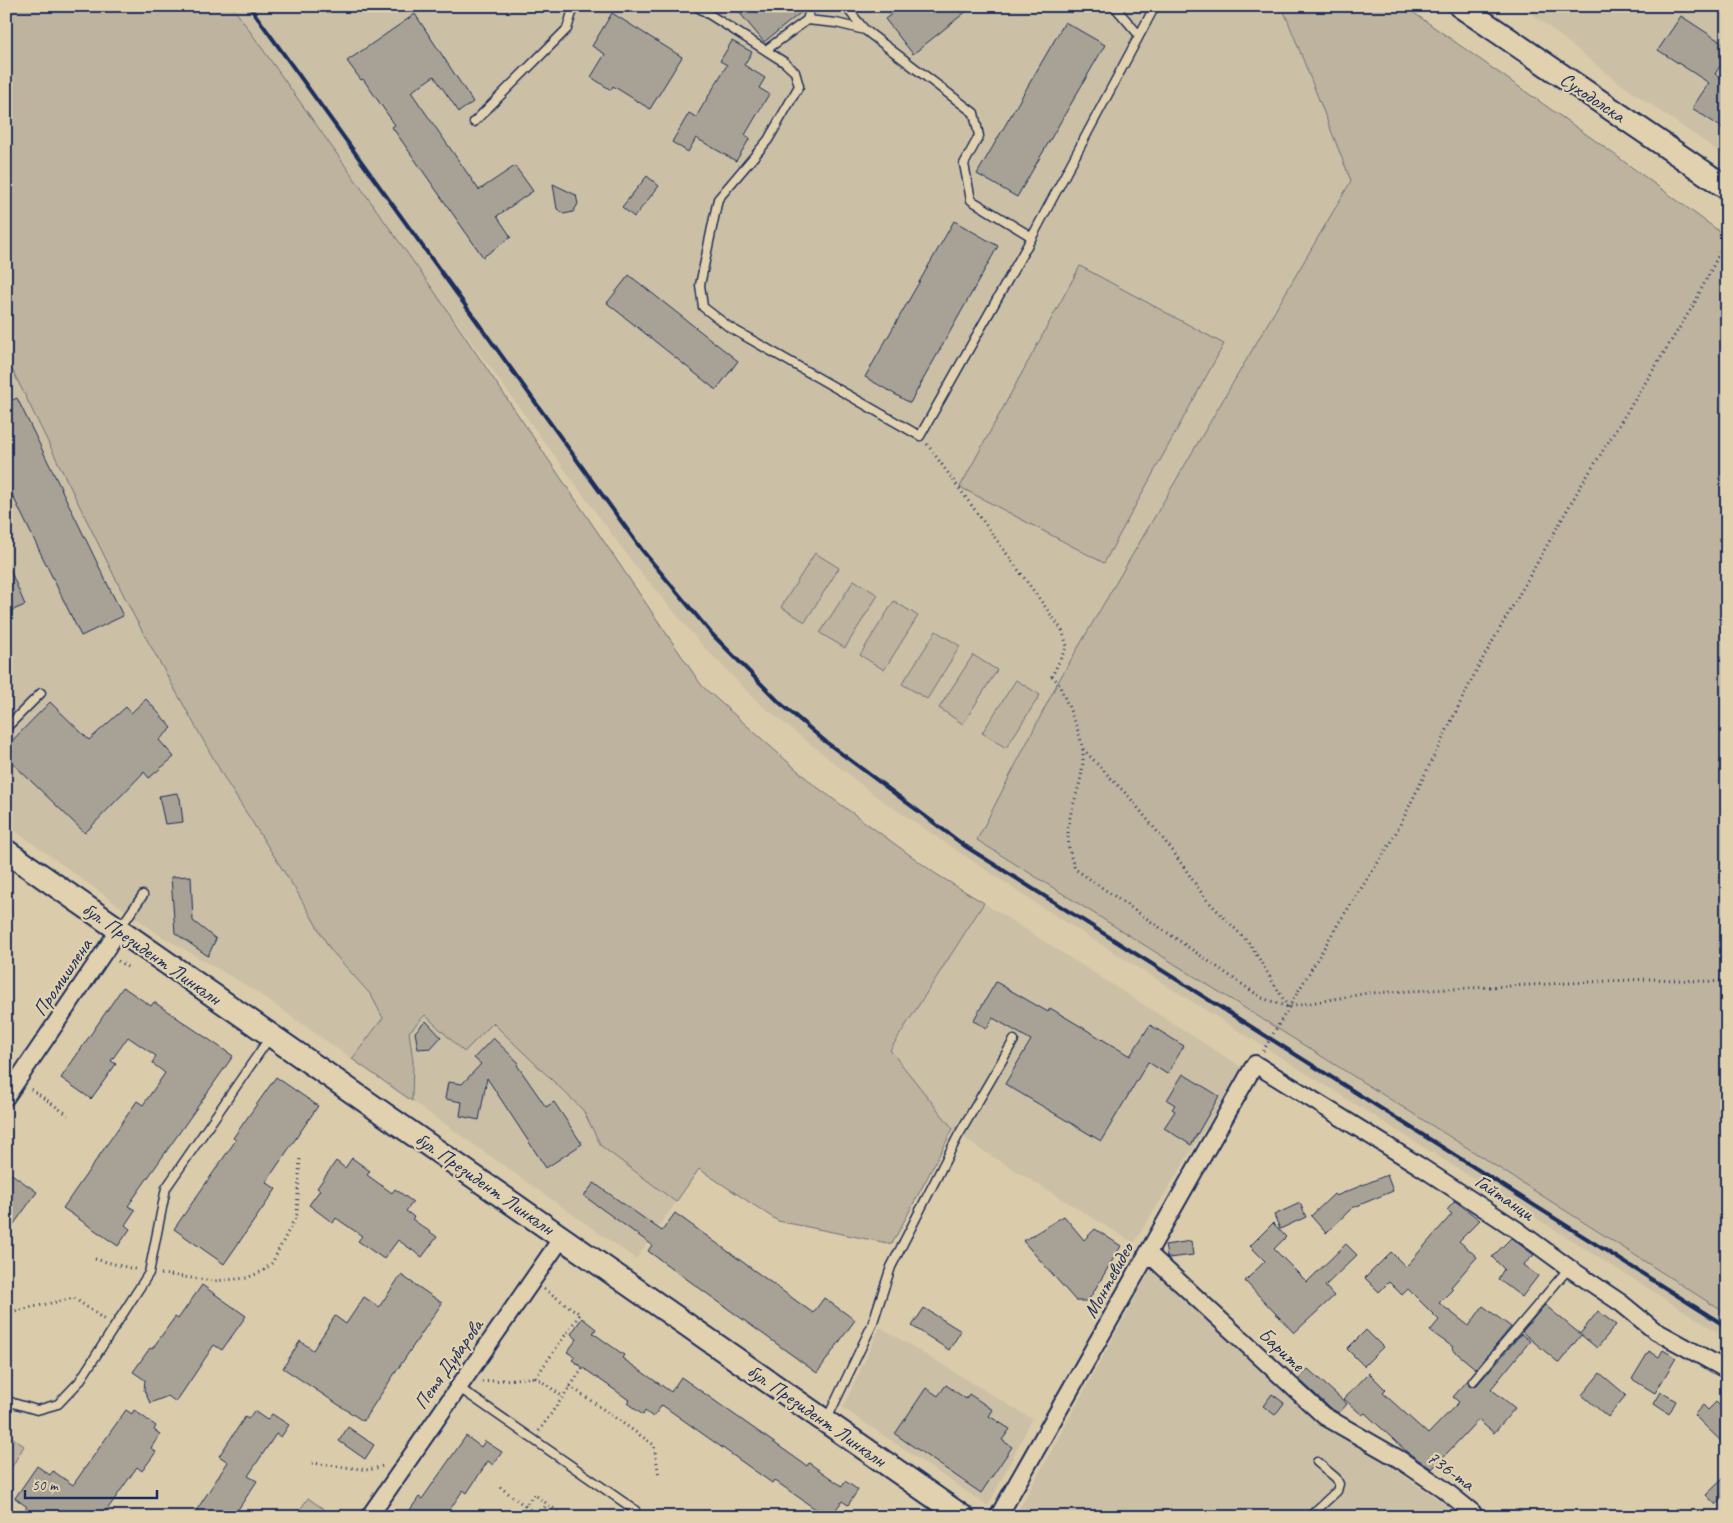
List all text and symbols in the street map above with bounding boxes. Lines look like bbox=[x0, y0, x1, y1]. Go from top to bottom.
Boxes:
street label: Суходолска bbox=[1555, 67, 1631, 129]
street label: бул. Президент Линкълн bbox=[78, 896, 227, 1012]
street label: Промишлена bbox=[27, 933, 98, 1021]
street label: бул. Президент Линкълн bbox=[411, 1126, 560, 1242]
street label: Гайтанци bbox=[1470, 1169, 1540, 1227]
street label: Монтевидео bbox=[1078, 1237, 1140, 1322]
street label: Петя Дубарова bbox=[408, 1313, 490, 1414]
street label: Барите bbox=[1253, 1322, 1311, 1378]
street label: бул. Президент Линкълн bbox=[743, 1358, 892, 1474]
street label: 736-та bbox=[1422, 1445, 1481, 1497]
scale bar bbox=[25, 1468, 158, 1500]
text: 50 m bbox=[32, 1476, 59, 1495]

